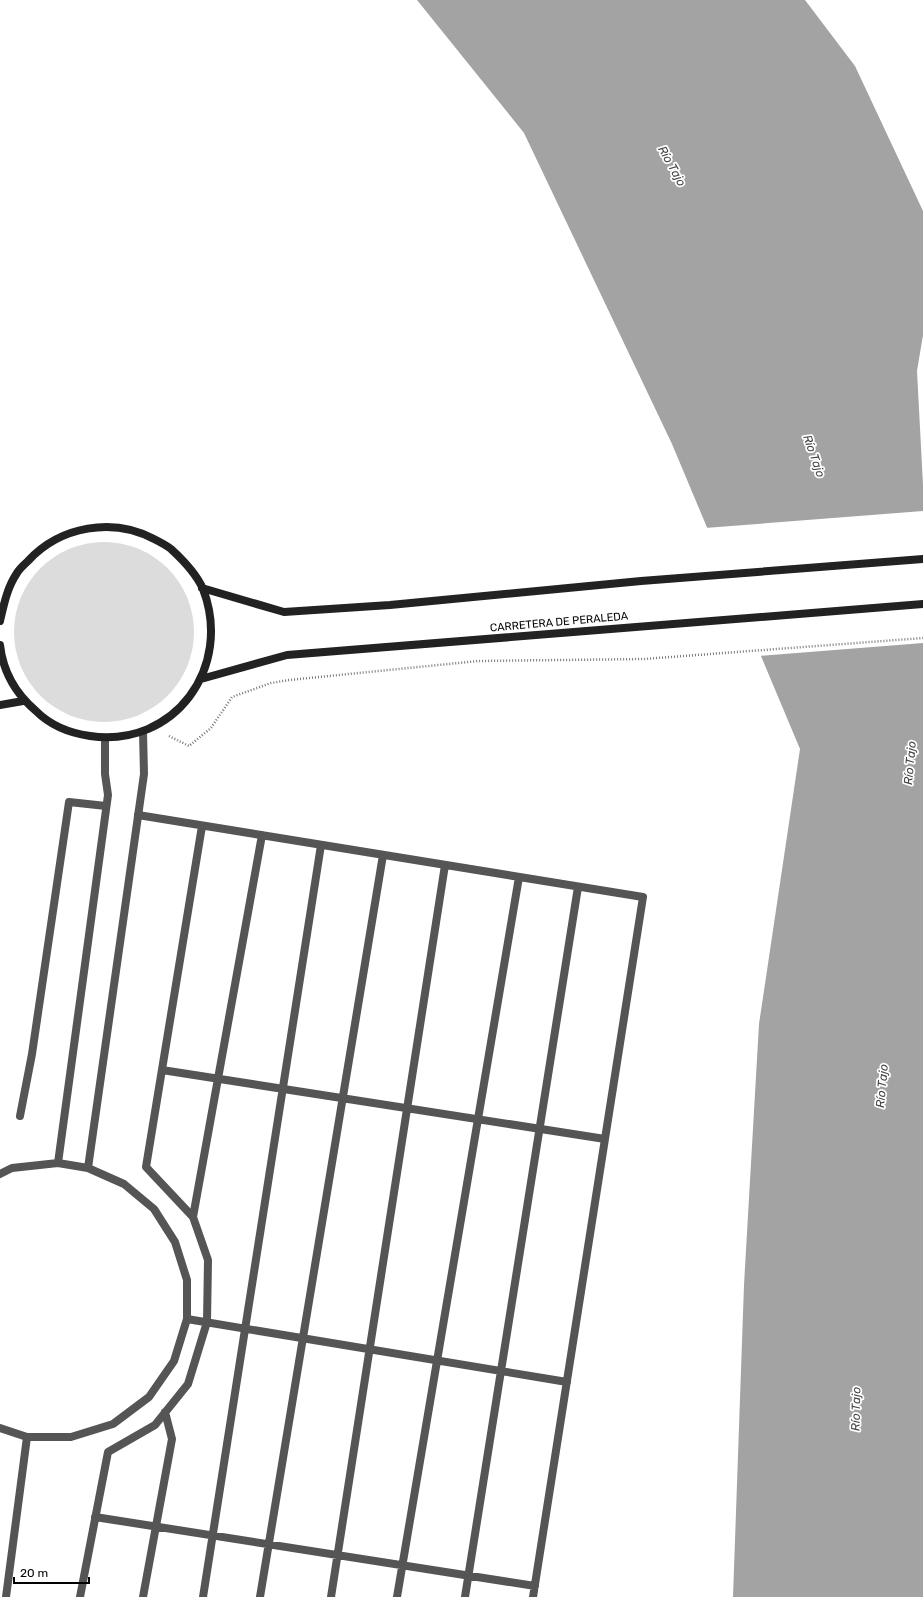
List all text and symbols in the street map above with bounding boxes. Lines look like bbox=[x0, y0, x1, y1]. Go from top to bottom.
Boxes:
water label: Río Tajo bbox=[655, 143, 689, 189]
water label: Río Tajo bbox=[800, 433, 828, 479]
street label: CARRETERA DE PERALEDA bbox=[489, 609, 629, 635]
water label: Río Tajo bbox=[901, 740, 919, 786]
water label: Río Tajo bbox=[873, 1063, 891, 1109]
water label: Río Tajo bbox=[849, 1387, 863, 1431]
scale bar bbox=[14, 1559, 89, 1585]
text: 20 m bbox=[20, 1566, 48, 1580]

